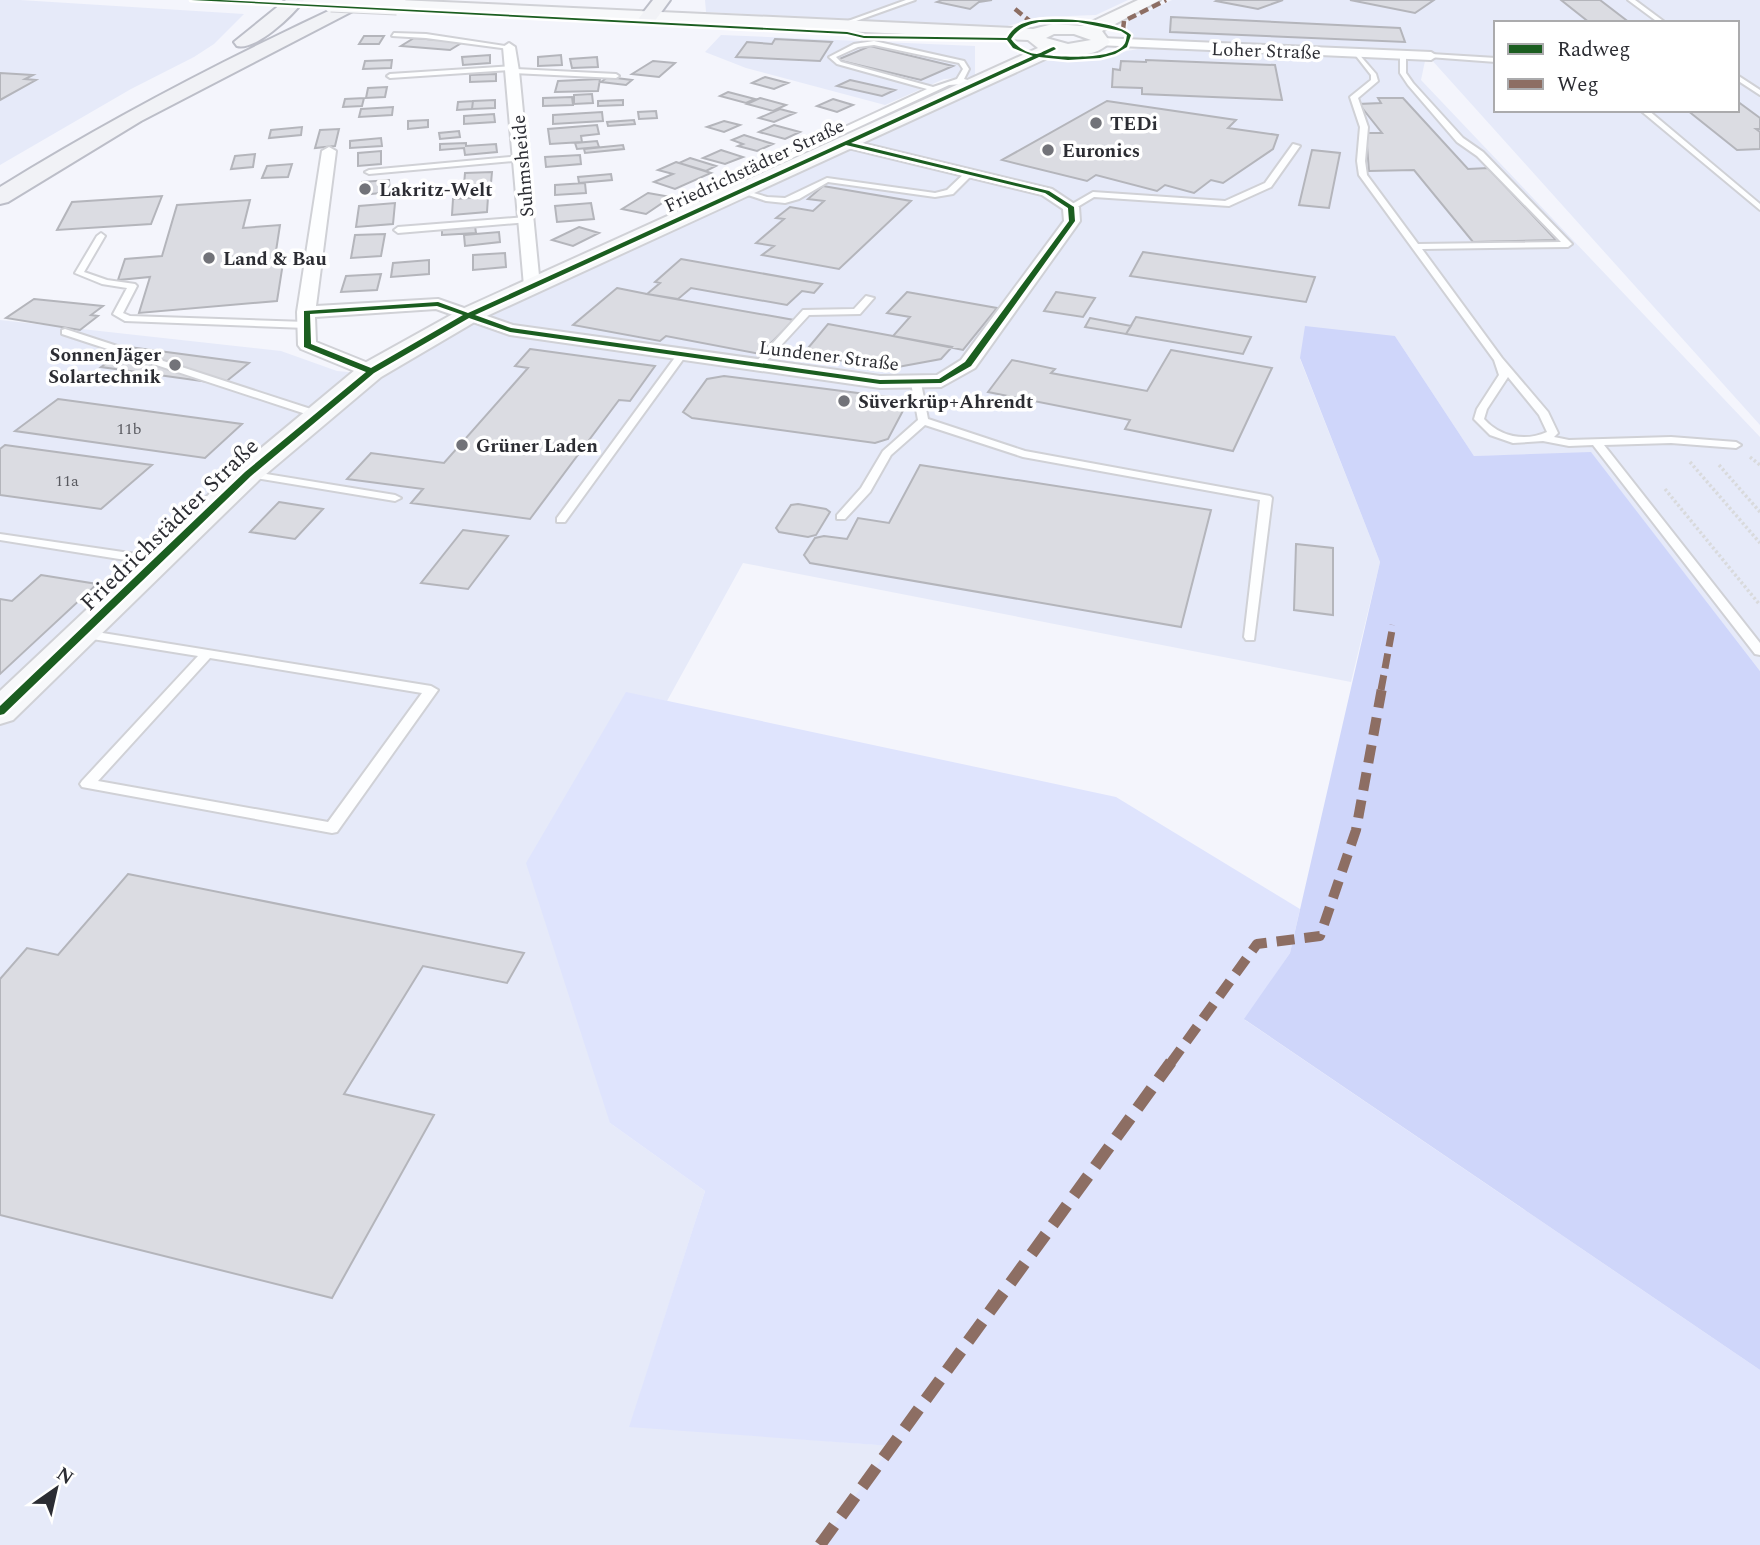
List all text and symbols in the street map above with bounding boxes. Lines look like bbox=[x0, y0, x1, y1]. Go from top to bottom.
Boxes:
legend bbox=[1494, 21, 1739, 112]
text: Radweg bbox=[1557, 34, 1631, 66]
street label: Loher Straße bbox=[1211, 35, 1321, 68]
text: Weg bbox=[1557, 69, 1599, 101]
place label: TEDi bbox=[1110, 110, 1158, 139]
street label: Friedrichstädter Straße bbox=[660, 112, 849, 221]
street label: Suhmsheide bbox=[505, 114, 542, 218]
marker: TEDi bbox=[1088, 115, 1104, 131]
place label: Euronics bbox=[1062, 137, 1140, 166]
marker: Euronics bbox=[1040, 142, 1056, 158]
place label: Lakritz-Welt bbox=[379, 176, 493, 205]
marker: Lakritz-Welt bbox=[357, 181, 373, 197]
place label: Land & Bau bbox=[223, 245, 327, 274]
marker: Land & Bau bbox=[201, 250, 217, 266]
street label: Lundener Straße bbox=[757, 334, 901, 379]
place label: SonnenJäger Solartechnik bbox=[48, 341, 162, 392]
marker: SonnenJäger Solartechnik bbox=[167, 357, 183, 373]
place label: Süverkrüp+Ahrendt bbox=[858, 388, 1033, 417]
marker: Süverkrüp+Ahrendt bbox=[836, 393, 852, 409]
house number: 11b bbox=[117, 417, 142, 441]
street label: Friedrichstädter Straße bbox=[73, 430, 267, 620]
place label: Grüner Laden bbox=[476, 432, 598, 461]
marker: Grüner Laden bbox=[454, 437, 470, 453]
house number: 11a bbox=[55, 469, 79, 493]
north arrow bbox=[21, 1454, 91, 1524]
text: N bbox=[50, 1460, 79, 1493]

